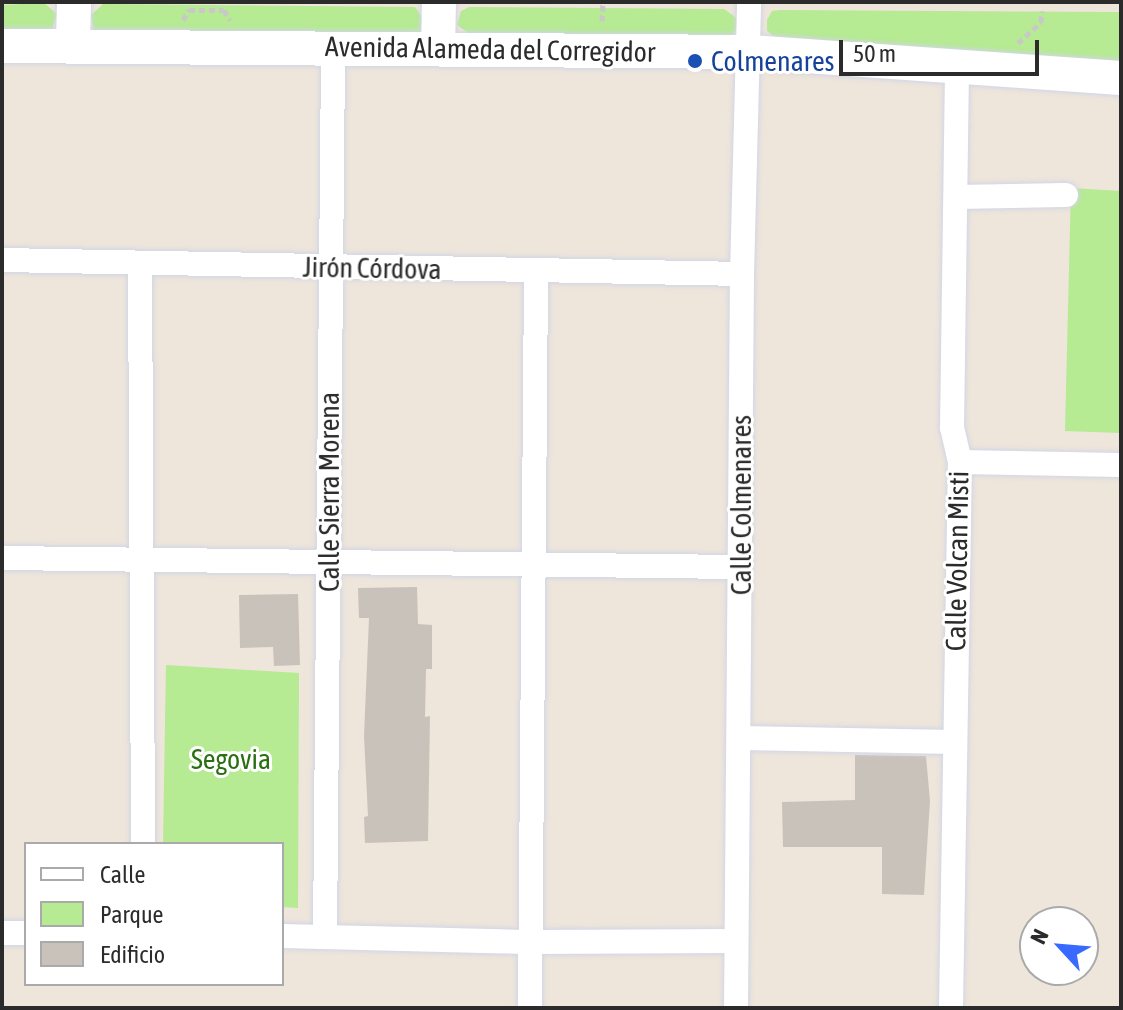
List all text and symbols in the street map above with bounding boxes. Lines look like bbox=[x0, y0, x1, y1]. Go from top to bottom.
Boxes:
scale bar bbox=[843, 24, 1043, 74]
street label: Avenida Alameda del Corregidor bbox=[325, 29, 655, 69]
text: 50 m bbox=[853, 40, 896, 67]
place label: Colmenares bbox=[711, 44, 835, 78]
marker: Colmenares bbox=[686, 52, 704, 70]
street label: Jirón Córdova bbox=[302, 250, 442, 286]
street label: Calle Sierra Morena bbox=[312, 392, 346, 592]
street label: Calle Colmenares bbox=[724, 415, 758, 595]
street label: Calle Volcan Misti bbox=[939, 471, 975, 651]
park label: Segovia bbox=[191, 742, 271, 776]
legend bbox=[24, 842, 284, 986]
text: Calle bbox=[100, 861, 145, 888]
text: Parque bbox=[100, 901, 163, 928]
north arrow bbox=[1019, 906, 1099, 986]
text: N bbox=[1025, 925, 1054, 948]
text: Edificio bbox=[100, 941, 165, 968]

